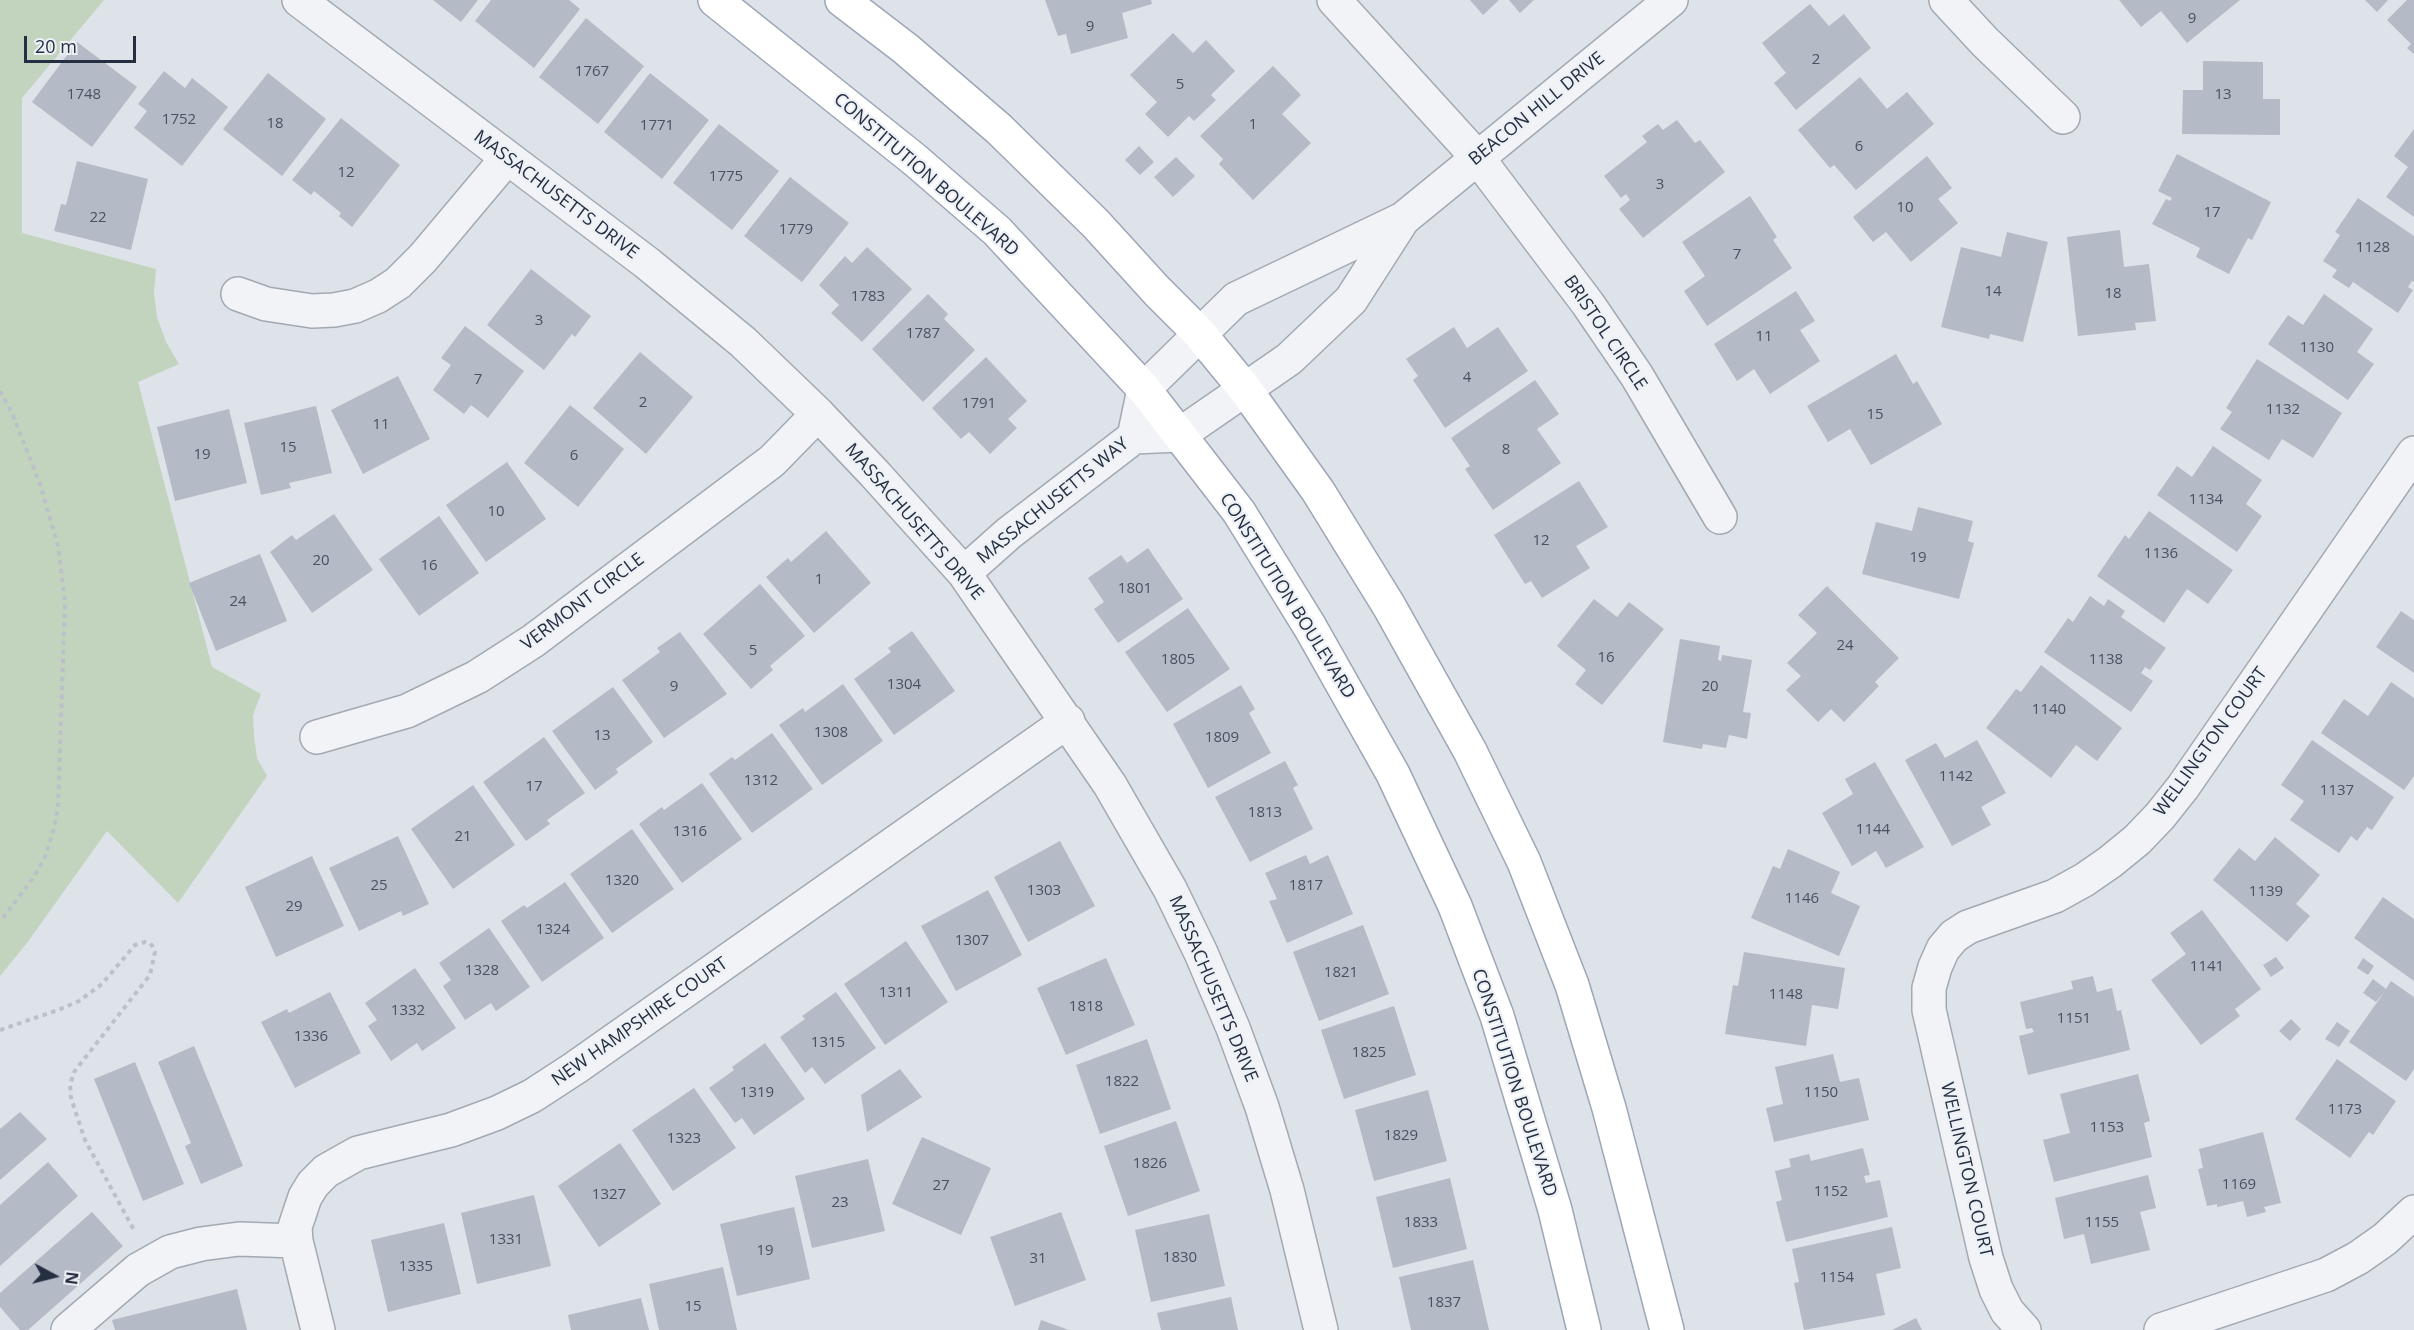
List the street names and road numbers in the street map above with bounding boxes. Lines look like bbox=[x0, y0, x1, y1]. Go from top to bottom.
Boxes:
street label: BEACON HILL DRIVE bbox=[1465, 48, 1609, 170]
street label: CONSTITUTION BOULEVARD bbox=[829, 89, 1023, 261]
street label: MASSACHUSETTS DRIVE bbox=[469, 126, 643, 264]
street label: BRISTOL CIRCLE bbox=[1559, 271, 1651, 395]
street label: MASSACHUSETTS WAY bbox=[973, 433, 1133, 569]
street label: MASSACHUSETTS DRIVE bbox=[840, 439, 988, 605]
street label: CONSTITUTION BOULEVARD bbox=[1215, 489, 1359, 703]
street label: VERMONT CIRCLE bbox=[517, 549, 649, 655]
street label: WELLINGTON COURT bbox=[2150, 663, 2272, 821]
street label: MASSACHUSETTS DRIVE bbox=[1164, 892, 1262, 1086]
street label: NEW HAMPSHIRE COURT bbox=[548, 953, 732, 1091]
street label: CONSTITUTION BOULEVARD bbox=[1467, 966, 1561, 1200]
street label: WELLINGTON COURT bbox=[1935, 1081, 1997, 1259]

